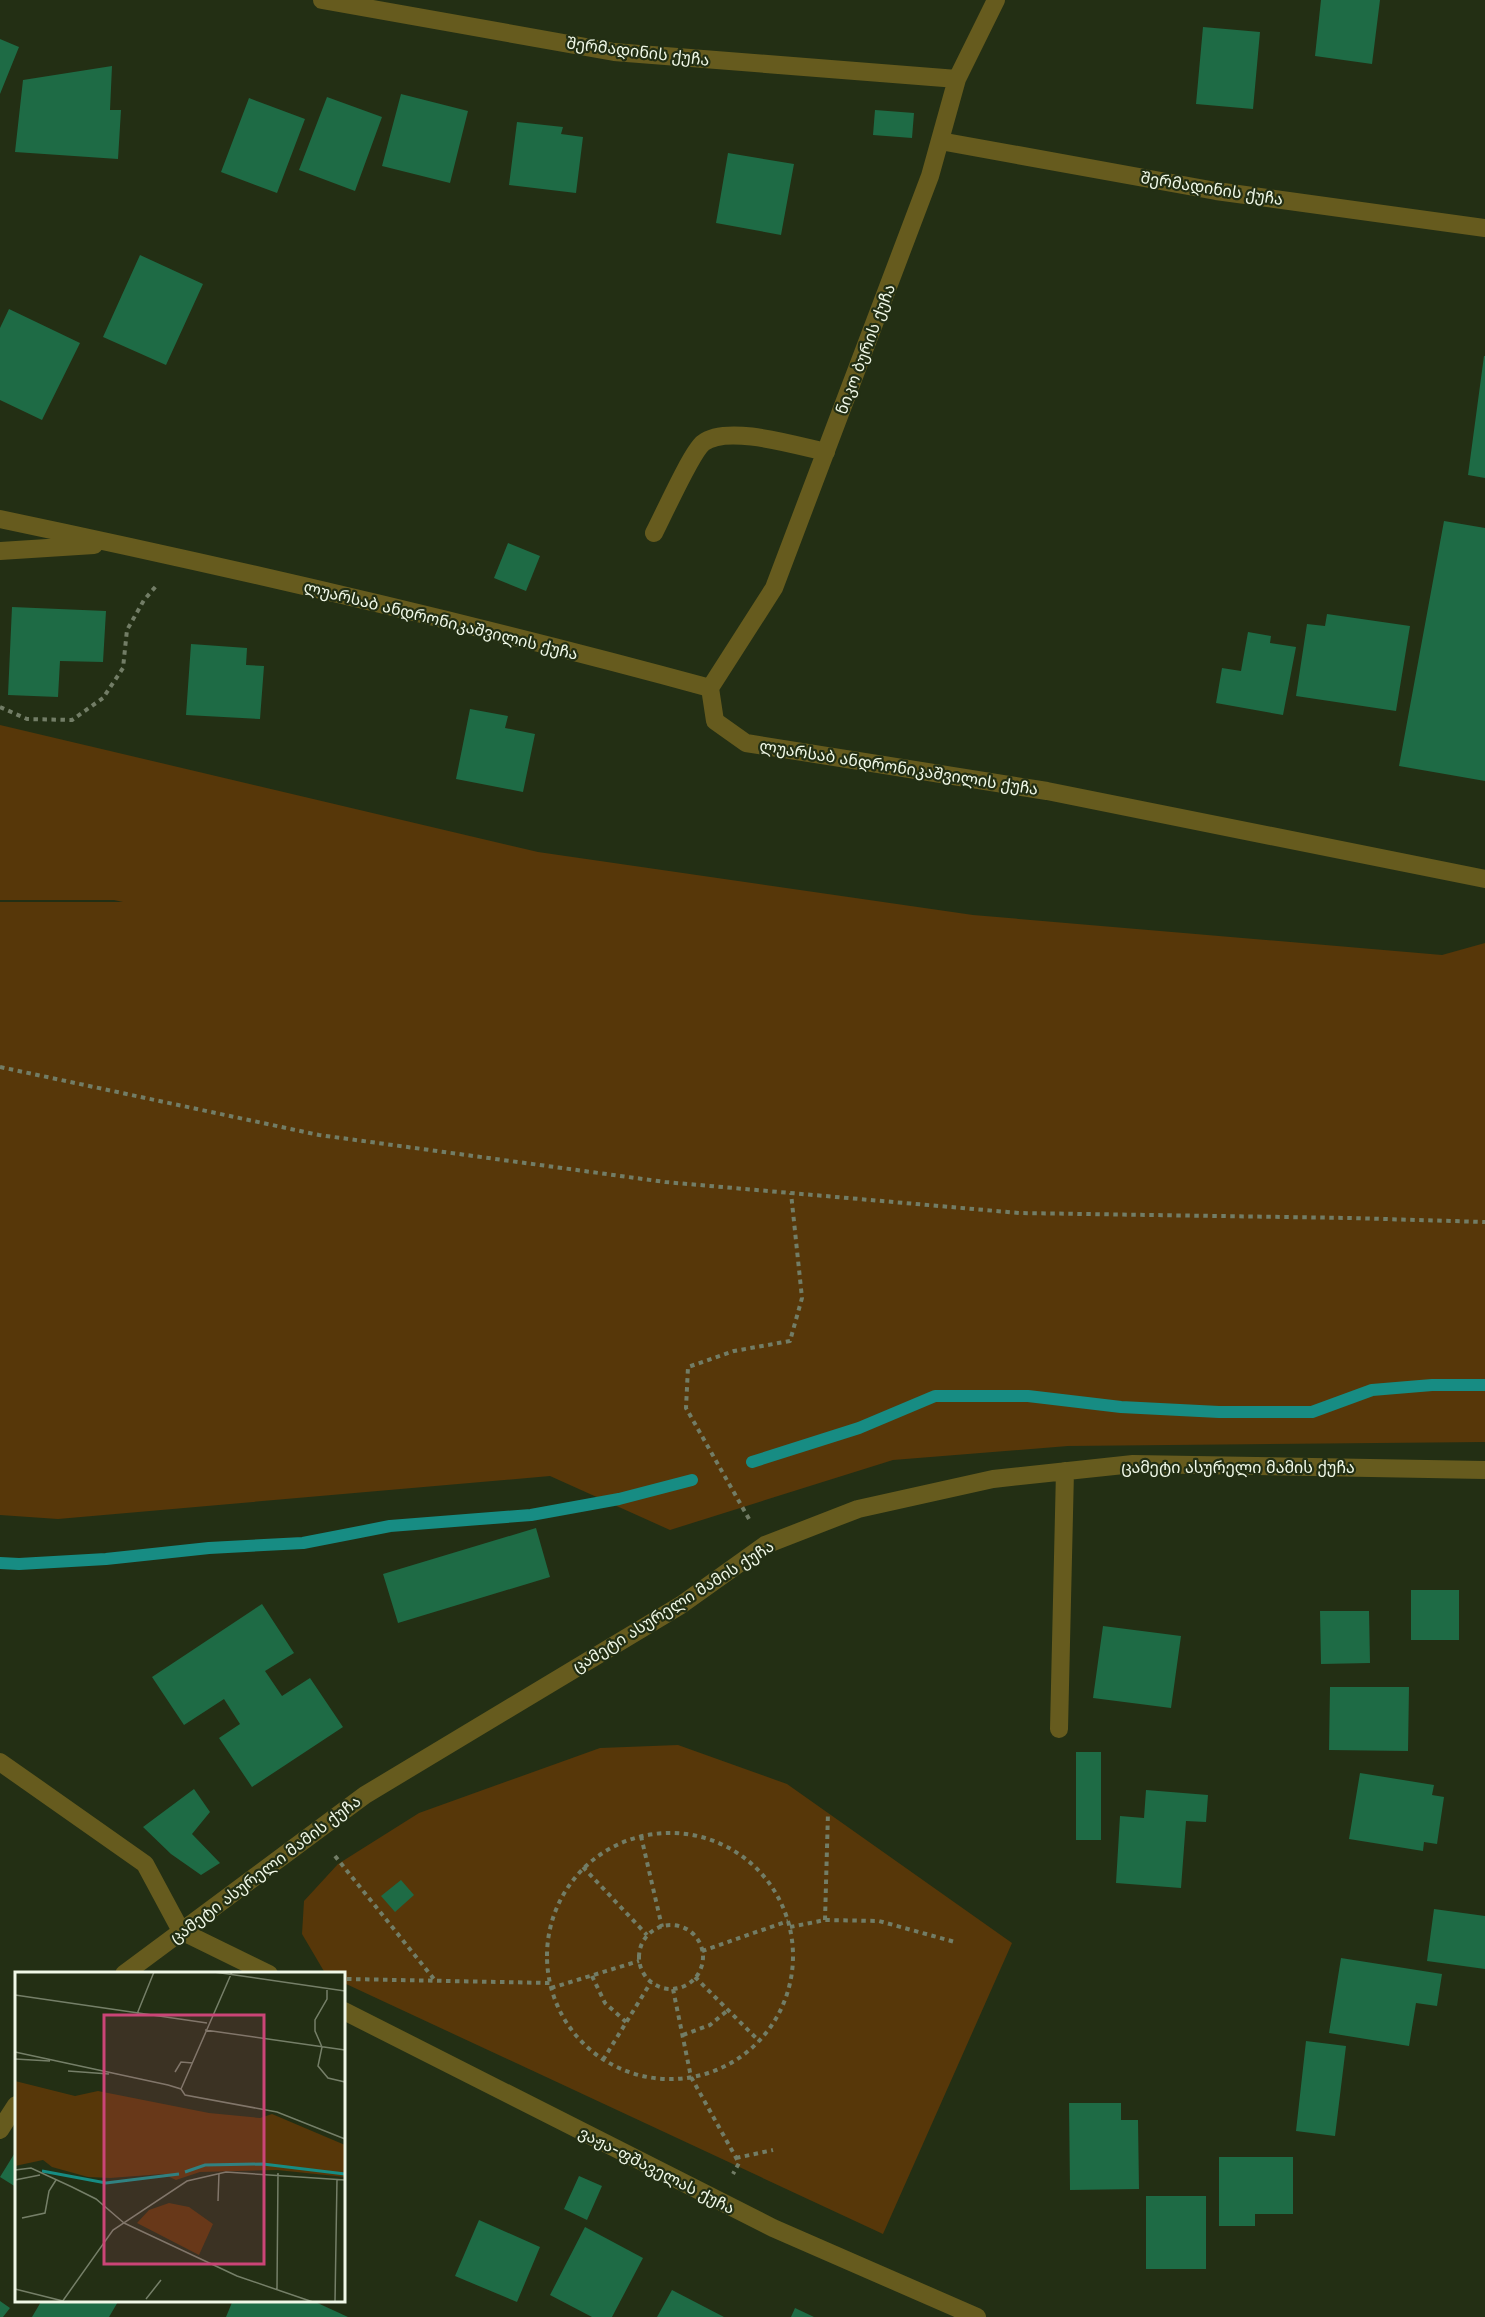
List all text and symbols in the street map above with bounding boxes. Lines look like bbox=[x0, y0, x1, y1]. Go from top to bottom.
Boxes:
street label: შერმადინის ქუჩა bbox=[565, 32, 711, 71]
street label: შერმადინის ქუჩა bbox=[1139, 167, 1285, 210]
street label: ნიკო ბურის ქუჩა bbox=[831, 281, 899, 417]
street label: ლუარსაბ ანდრონიკაშვილის ქუჩა bbox=[302, 576, 580, 665]
street label: ლუარსაბ ანდრონიკაშვილის ქუჩა bbox=[758, 735, 1040, 800]
street label: ცამეტი ასურელი მამის ქუჩა bbox=[1121, 1457, 1355, 1478]
street label: ცამეტი ასურელი მამის ქუჩა bbox=[569, 1536, 778, 1677]
street label: ცამეტი ასურელი მამის ქუჩა bbox=[166, 1791, 365, 1948]
inset map bbox=[15, 1972, 345, 2302]
street label: ვაჟა-ფშაველას ქუჩა bbox=[575, 2122, 738, 2219]

